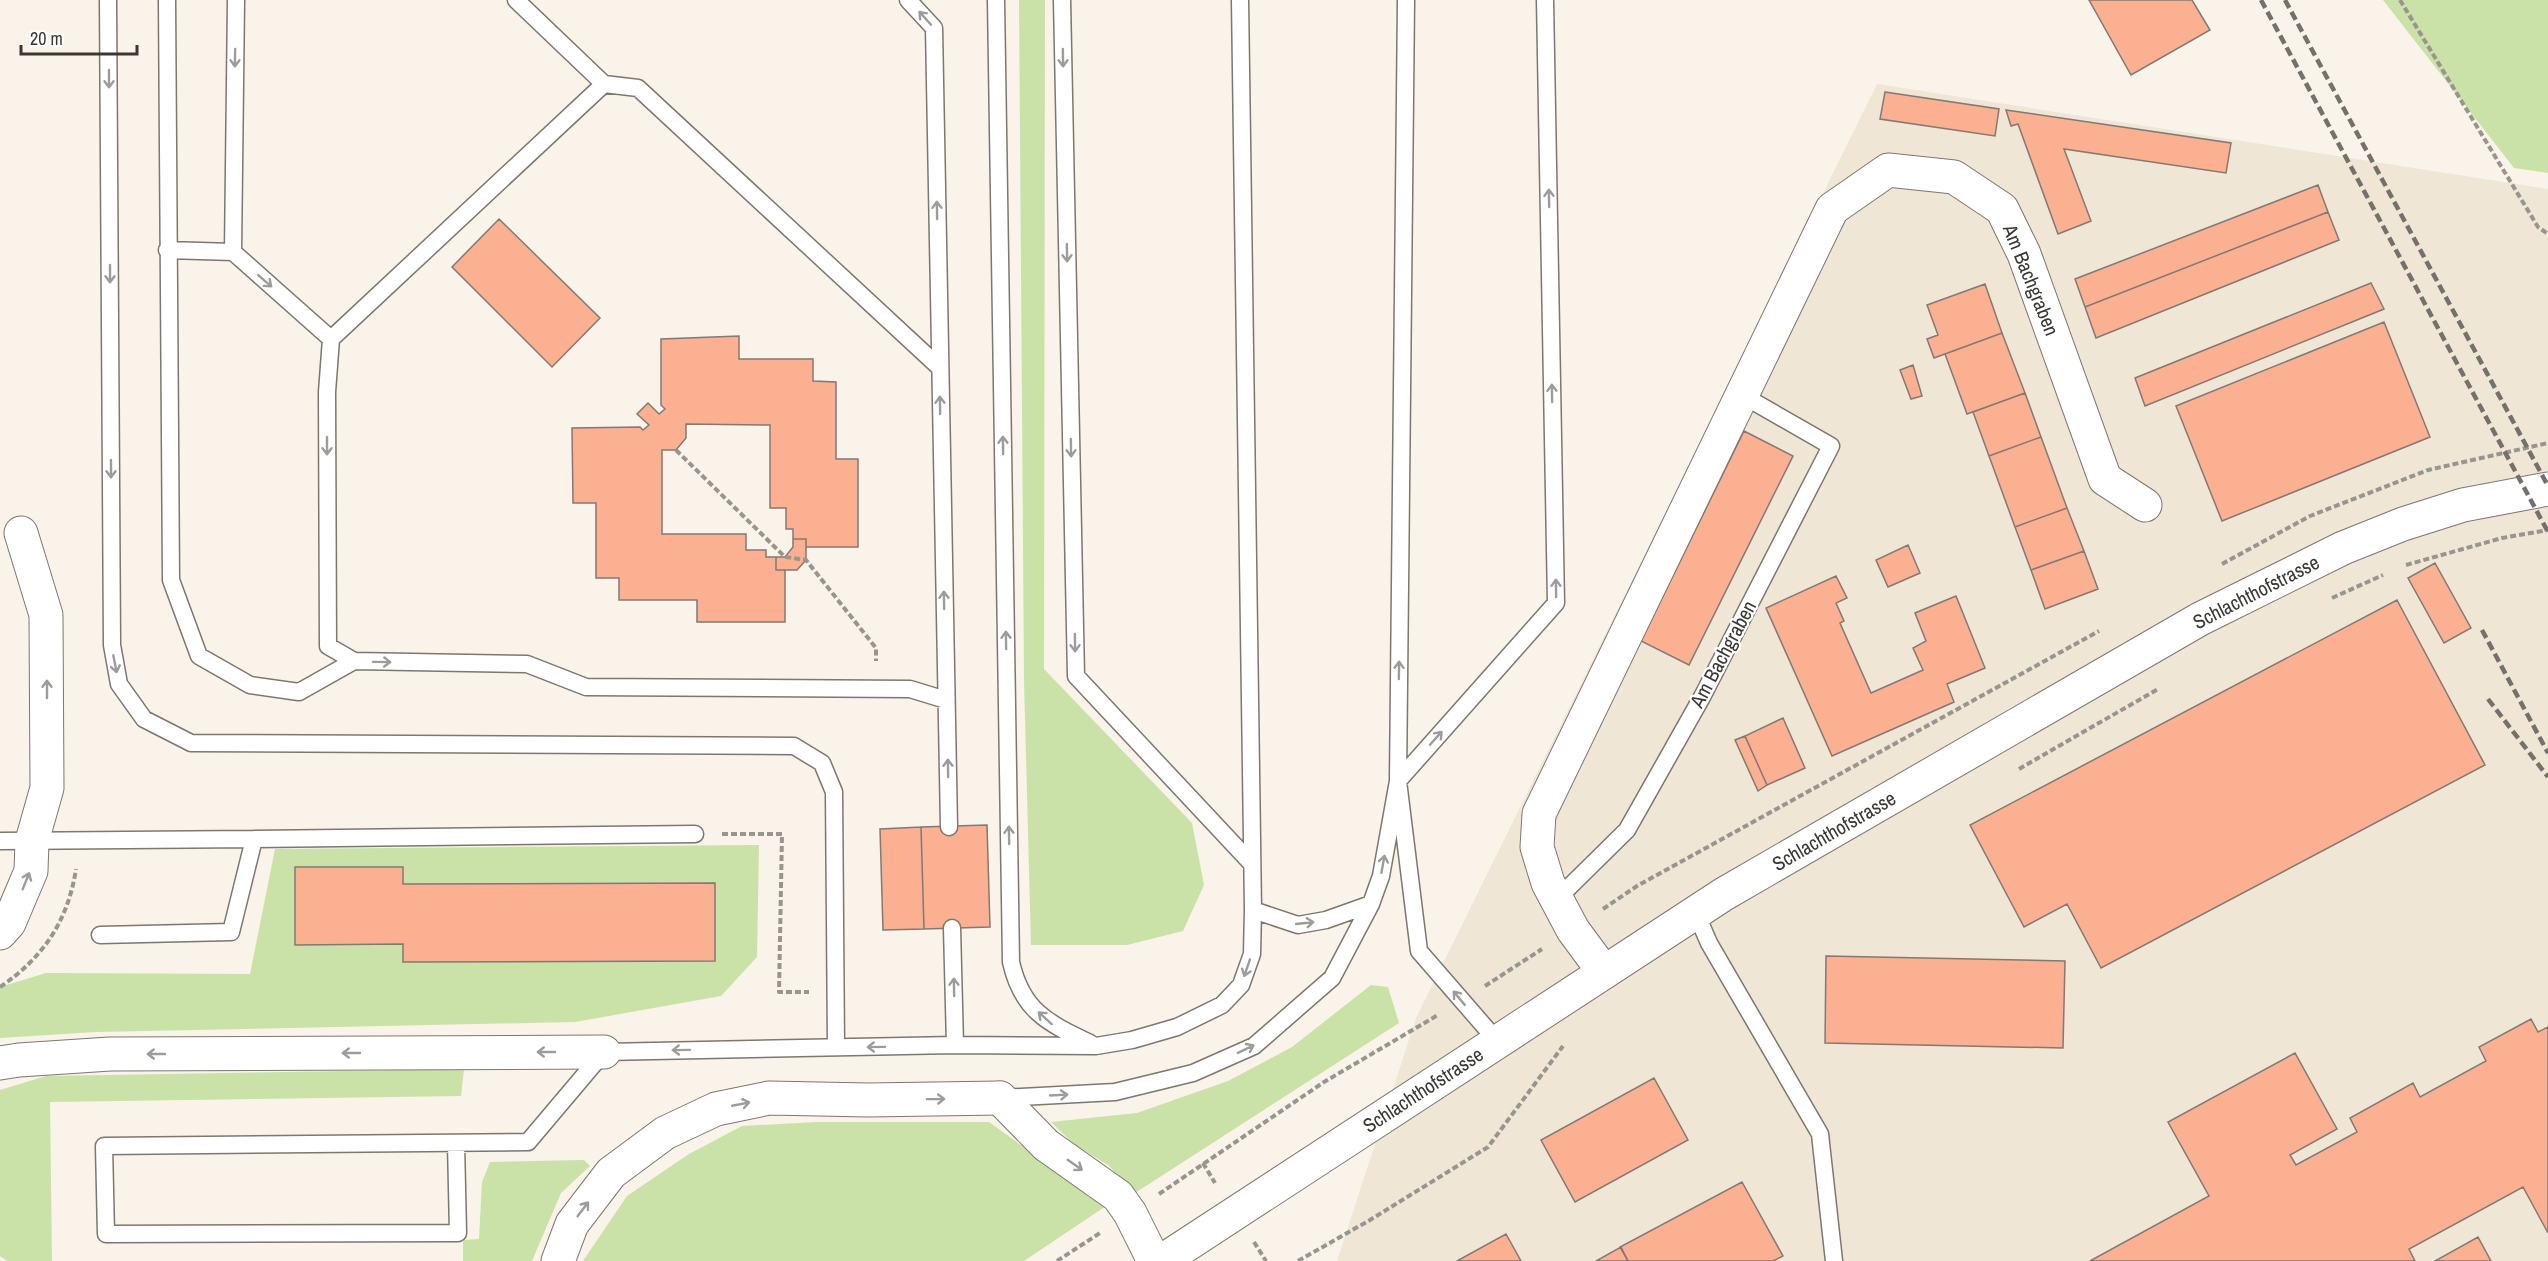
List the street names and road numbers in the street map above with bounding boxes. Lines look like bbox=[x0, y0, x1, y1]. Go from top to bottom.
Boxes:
street label: Am Bachgraben bbox=[1997, 219, 2066, 339]
street label: Schlachthofstrasse bbox=[2188, 548, 2324, 635]
street label: Am Bachgraben bbox=[1683, 596, 1762, 713]
street label: Schlachthofstrasse bbox=[1767, 784, 1900, 877]
street label: Schlachthofstrasse bbox=[1357, 1041, 1488, 1139]

